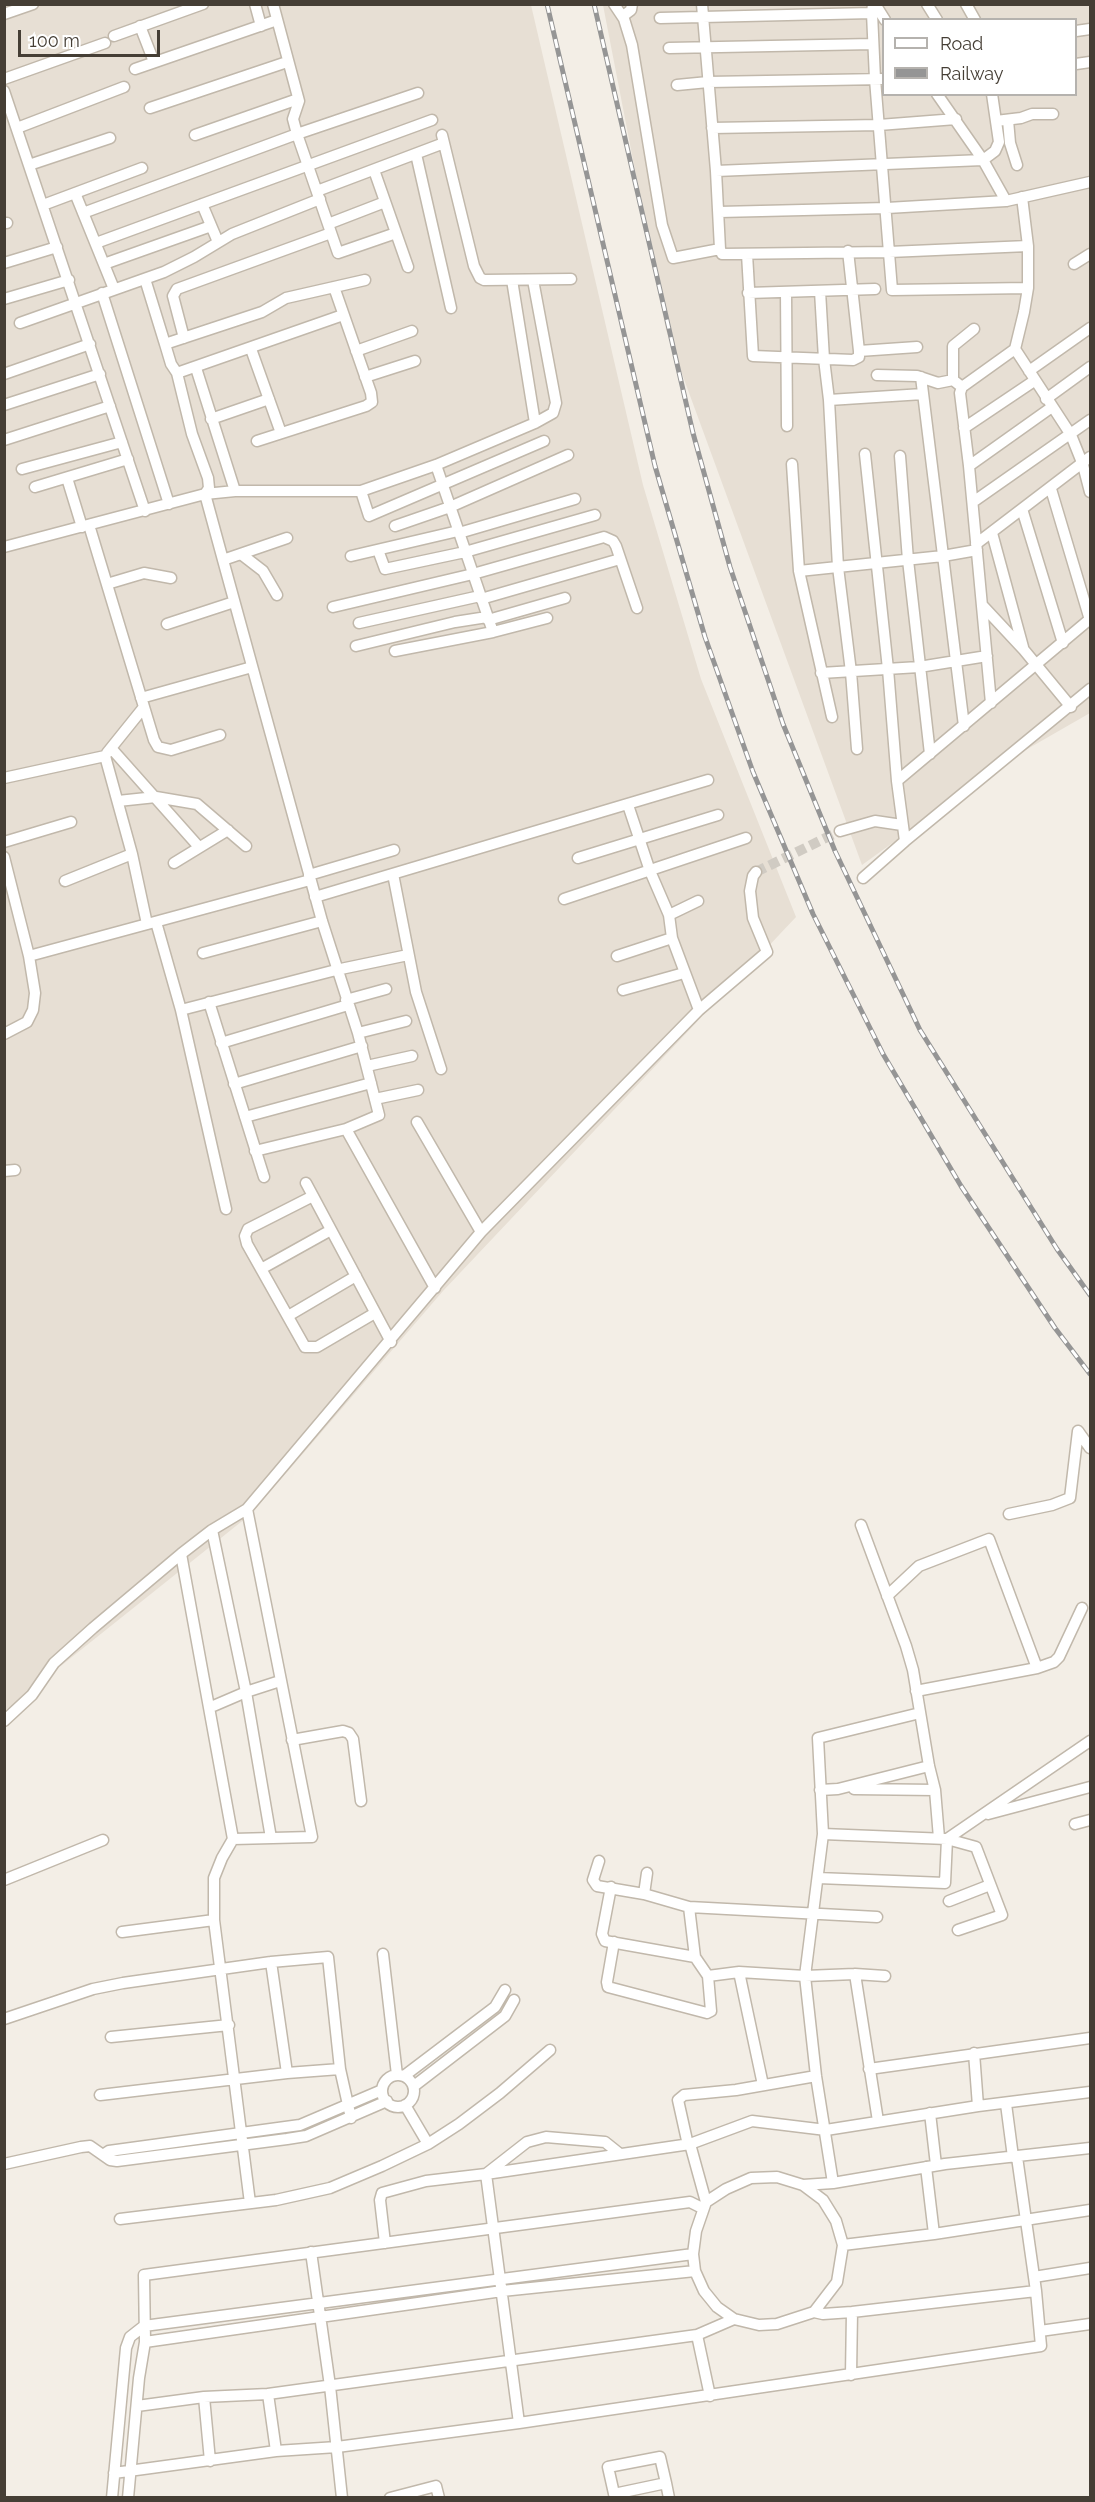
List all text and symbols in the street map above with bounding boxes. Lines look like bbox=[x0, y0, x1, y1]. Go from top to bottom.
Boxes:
scale bar bbox=[21, 18, 164, 56]
legend bbox=[882, 18, 1077, 96]
text: 100 m bbox=[29, 30, 80, 51]
text: Road bbox=[940, 33, 983, 54]
text: Railway bbox=[940, 63, 1004, 84]

